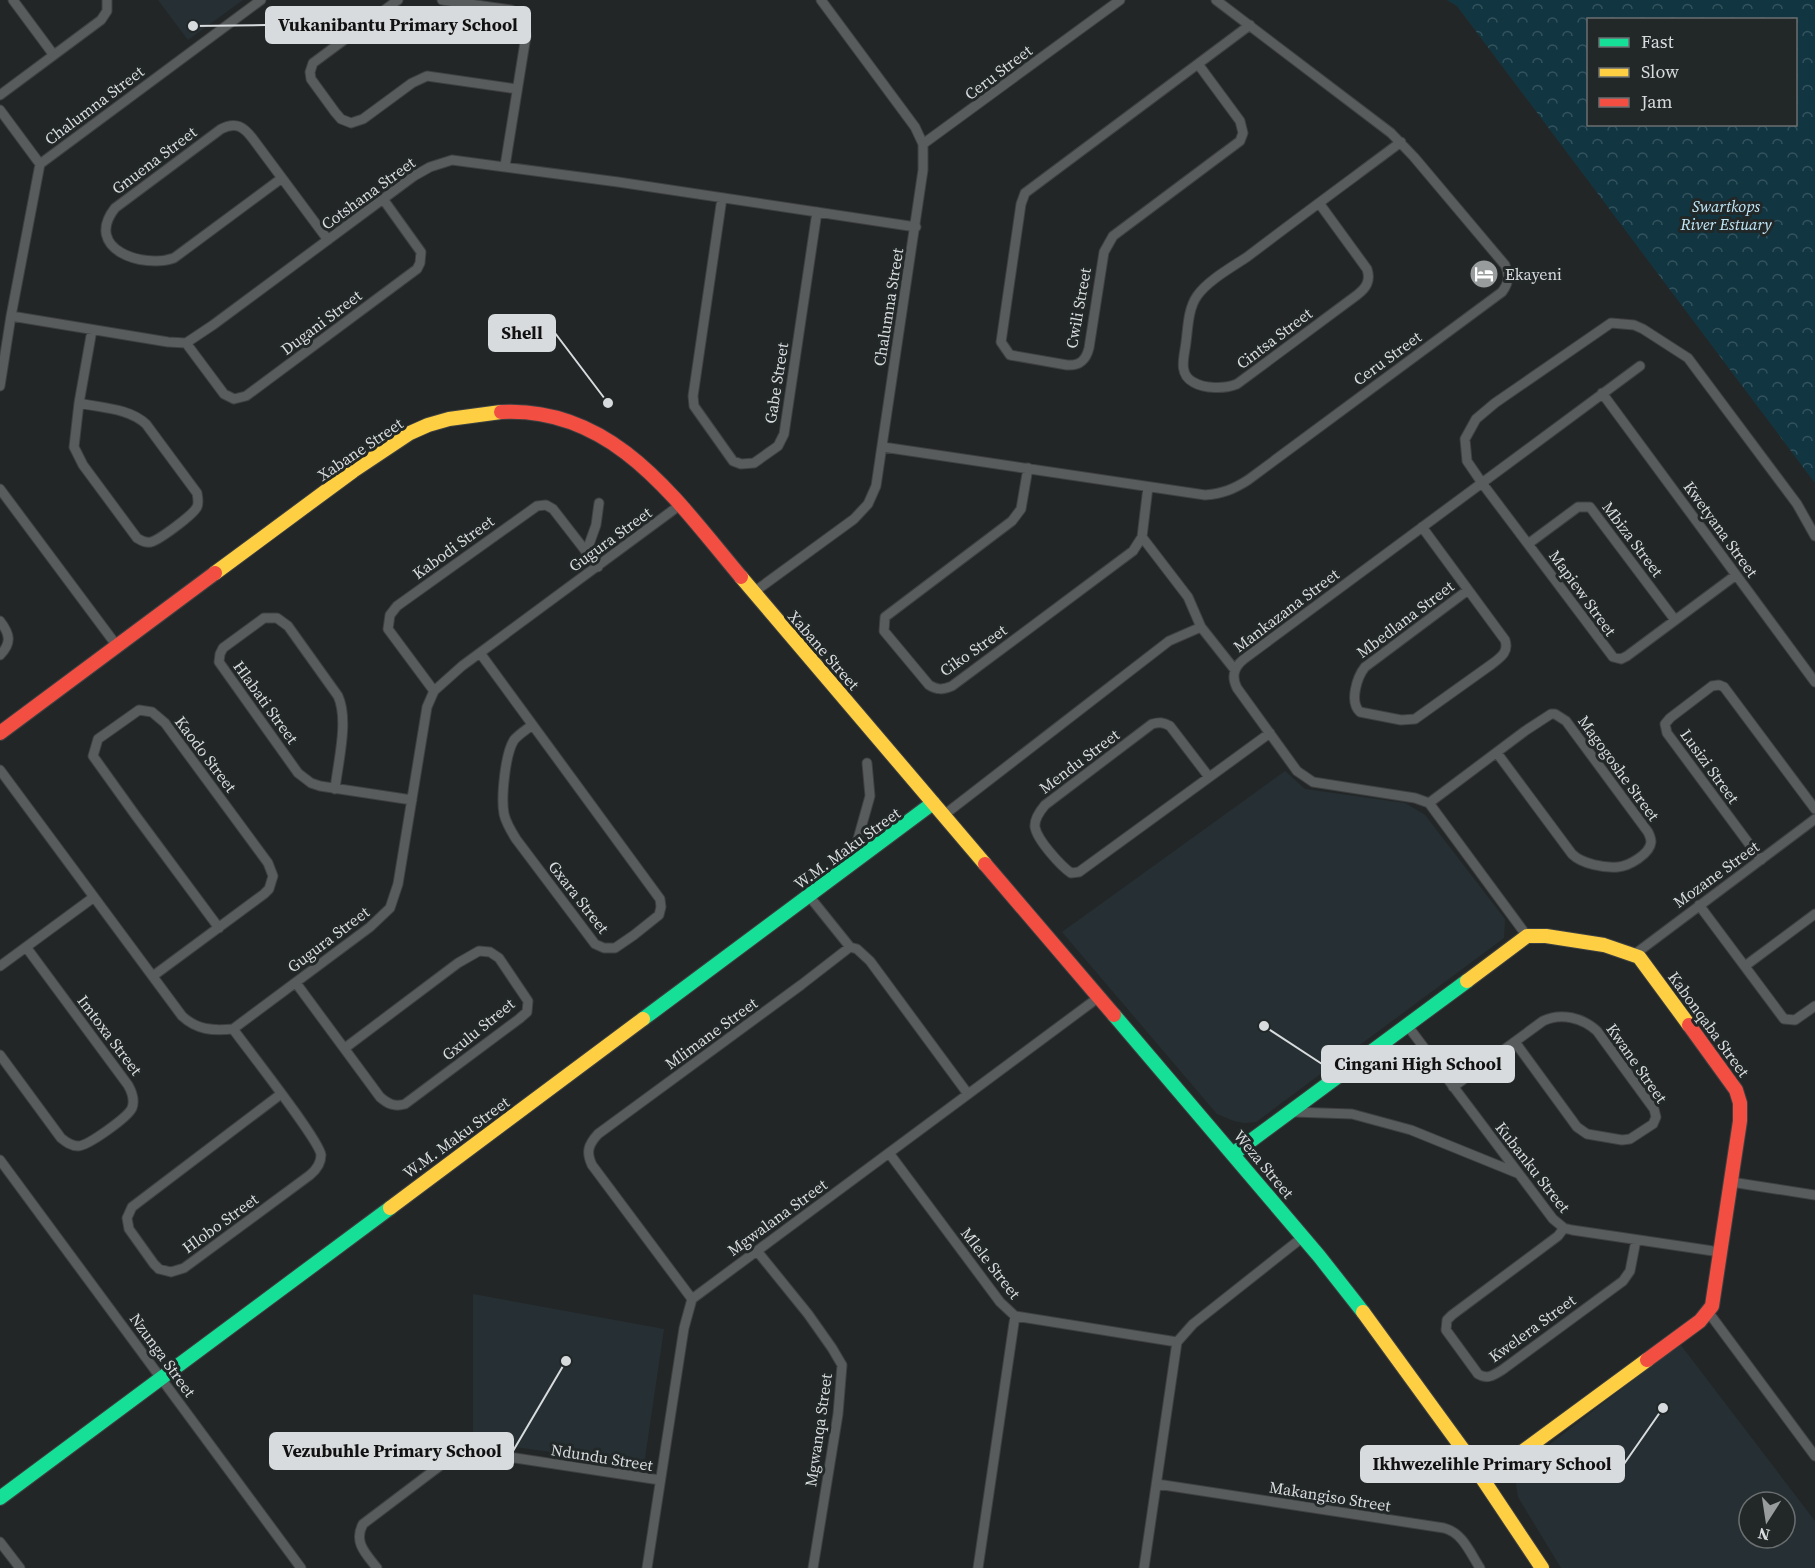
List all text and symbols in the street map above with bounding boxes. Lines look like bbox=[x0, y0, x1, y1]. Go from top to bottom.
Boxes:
callout: Vukanibantu Primary School bbox=[266, 7, 530, 43]
text: Vukanibantu Primary School bbox=[278, 12, 518, 37]
legend bbox=[1587, 18, 1797, 126]
text: Fast bbox=[1641, 29, 1674, 54]
street label: Ceru Street bbox=[960, 39, 1037, 105]
text: Slow bbox=[1641, 59, 1679, 84]
street label: Chalumna Street bbox=[40, 60, 149, 150]
text: Jam bbox=[1640, 89, 1673, 114]
street label: Gnuena Street bbox=[107, 120, 201, 199]
street label: Cotshana Street bbox=[317, 151, 420, 235]
park label: Swartkops River Estuary bbox=[1679, 195, 1772, 235]
street label: Chalumna Street bbox=[868, 246, 908, 368]
hotel icon: Ekayeni bbox=[1468, 258, 1500, 290]
place label: Ekayeni bbox=[1505, 263, 1562, 285]
street label: Cwili Street bbox=[1060, 265, 1096, 350]
street label: Dugani Street bbox=[276, 284, 367, 360]
street label: Cintsa Street bbox=[1231, 302, 1317, 374]
callout: Shell bbox=[489, 315, 555, 351]
text: Shell bbox=[501, 320, 543, 345]
street label: Ceru Street bbox=[1348, 325, 1426, 390]
street label: Gabe Street bbox=[759, 340, 793, 425]
street label: Xabane Street bbox=[313, 412, 408, 486]
street label: Kwetyana Street bbox=[1679, 476, 1764, 582]
street label: Mbiza Street bbox=[1597, 497, 1669, 582]
street label: Gugura Street bbox=[564, 501, 657, 577]
street label: Kabodi Street bbox=[408, 510, 499, 584]
street label: Mapiew Street bbox=[1544, 546, 1622, 641]
street label: Mankazana Street bbox=[1229, 563, 1344, 657]
street label: Mbedlana Street bbox=[1352, 575, 1459, 663]
street label: Xabane Street bbox=[783, 606, 865, 695]
street label: Ciko Street bbox=[935, 618, 1012, 681]
street label: Hlabati Street bbox=[228, 656, 304, 749]
street label: Kaodo Street bbox=[170, 711, 242, 797]
street label: Magogoshe Street bbox=[1573, 711, 1665, 826]
street label: Mendu Street bbox=[1034, 723, 1124, 798]
street label: Lusizi Street bbox=[1675, 724, 1745, 808]
street label: W.M. Maku Street bbox=[789, 801, 905, 894]
street label: Mozane Street bbox=[1669, 835, 1764, 913]
street label: Gxara Street bbox=[544, 856, 615, 939]
street label: Gugura Street bbox=[282, 900, 374, 977]
street label: Kabonqaba Street bbox=[1663, 967, 1755, 1082]
street label: Imtoxa Street bbox=[73, 990, 148, 1080]
street label: Mlimane Street bbox=[660, 991, 762, 1074]
street label: Gxulu Street bbox=[437, 992, 520, 1065]
street label: Kwane Street bbox=[1601, 1019, 1673, 1108]
callout: Cingani High School bbox=[1322, 1046, 1514, 1082]
text: Cingani High School bbox=[1334, 1051, 1502, 1076]
street label: W.M. Maku Street bbox=[398, 1090, 514, 1183]
street label: Kubanku Street bbox=[1491, 1117, 1576, 1218]
street label: Weza Street bbox=[1229, 1125, 1300, 1203]
street label: Mgwalana Street bbox=[723, 1173, 832, 1261]
street label: Hlobo Street bbox=[177, 1187, 263, 1258]
street label: Mlele Street bbox=[956, 1223, 1026, 1304]
street label: Kwelera Street bbox=[1484, 1289, 1581, 1367]
street label: Nzunga Street bbox=[125, 1309, 201, 1402]
street label: Mgwanqa Street bbox=[799, 1371, 837, 1488]
callout: Vezubuhle Primary School bbox=[270, 1433, 513, 1469]
text: Vezubuhle Primary School bbox=[282, 1438, 502, 1463]
street label: Ndundu Street bbox=[549, 1438, 655, 1476]
callout: Ikhwezelihle Primary School bbox=[1361, 1446, 1624, 1482]
text: Ikhwezelihle Primary School bbox=[1372, 1451, 1612, 1476]
street label: Makangiso Street bbox=[1268, 1476, 1393, 1517]
north arrow bbox=[1737, 1490, 1797, 1550]
text: N bbox=[1756, 1523, 1772, 1547]

